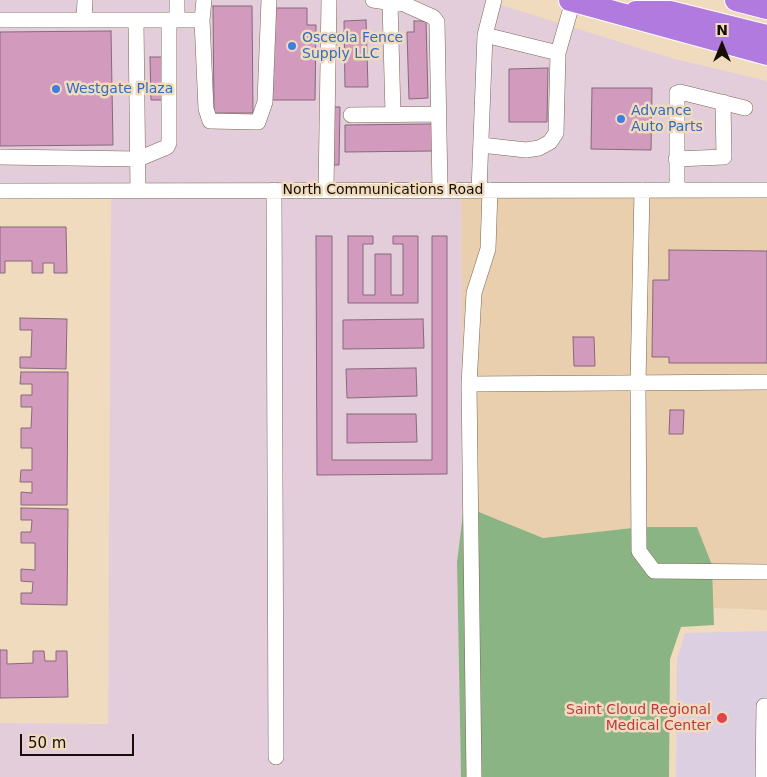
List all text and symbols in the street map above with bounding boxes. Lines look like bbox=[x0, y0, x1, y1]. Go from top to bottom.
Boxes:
north arrow bbox=[697, 20, 747, 70]
text: N bbox=[716, 22, 728, 38]
place label: Osceola Fence Supply LLC bbox=[302, 30, 403, 62]
marker: Osceola Fence Supply LLC bbox=[286, 40, 298, 52]
place label: Westgate Plaza bbox=[66, 81, 173, 97]
marker: Westgate Plaza bbox=[50, 83, 62, 95]
place label: Advance Auto Parts bbox=[631, 103, 703, 136]
marker: Advance Auto Parts bbox=[615, 113, 627, 125]
street label: North Communications Road bbox=[283, 182, 483, 198]
place label: Saint Cloud Regional Medical Center bbox=[566, 702, 711, 734]
marker: Saint Cloud Regional Medical Center bbox=[715, 711, 729, 725]
scale bar bbox=[22, 724, 136, 756]
text: 50 m bbox=[28, 734, 66, 752]

